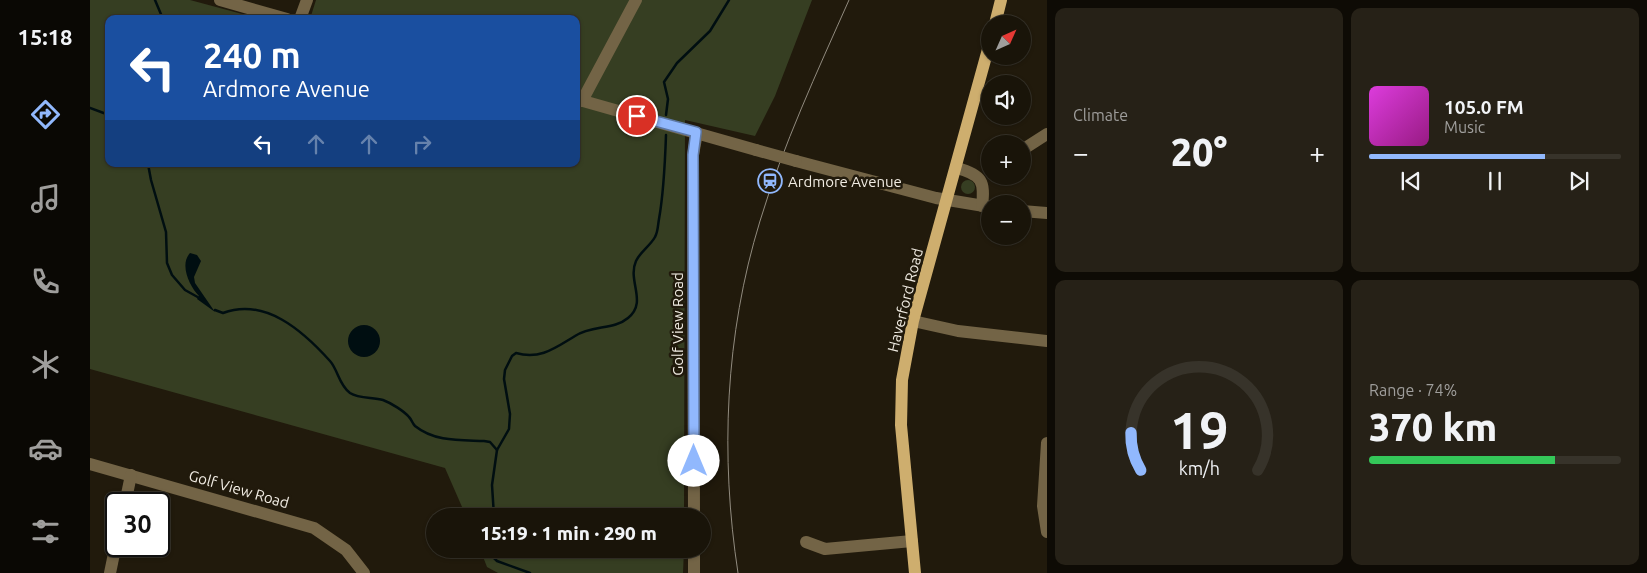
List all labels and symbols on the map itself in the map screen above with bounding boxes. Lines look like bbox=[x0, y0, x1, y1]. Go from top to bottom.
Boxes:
north arrow bbox=[981, 15, 1031, 65]
pin bbox=[616, 95, 658, 137]
station icon: Ardmore Avenue bbox=[757, 168, 783, 194]
place label: Ardmore Avenue bbox=[788, 173, 902, 190]
street label: Haverford Road bbox=[884, 246, 926, 354]
street label: Golf View Road bbox=[669, 272, 686, 376]
position arrow bbox=[667, 434, 719, 486]
street label: Golf View Road bbox=[187, 467, 291, 511]
speed limit sign: 30 bbox=[105, 492, 170, 557]

